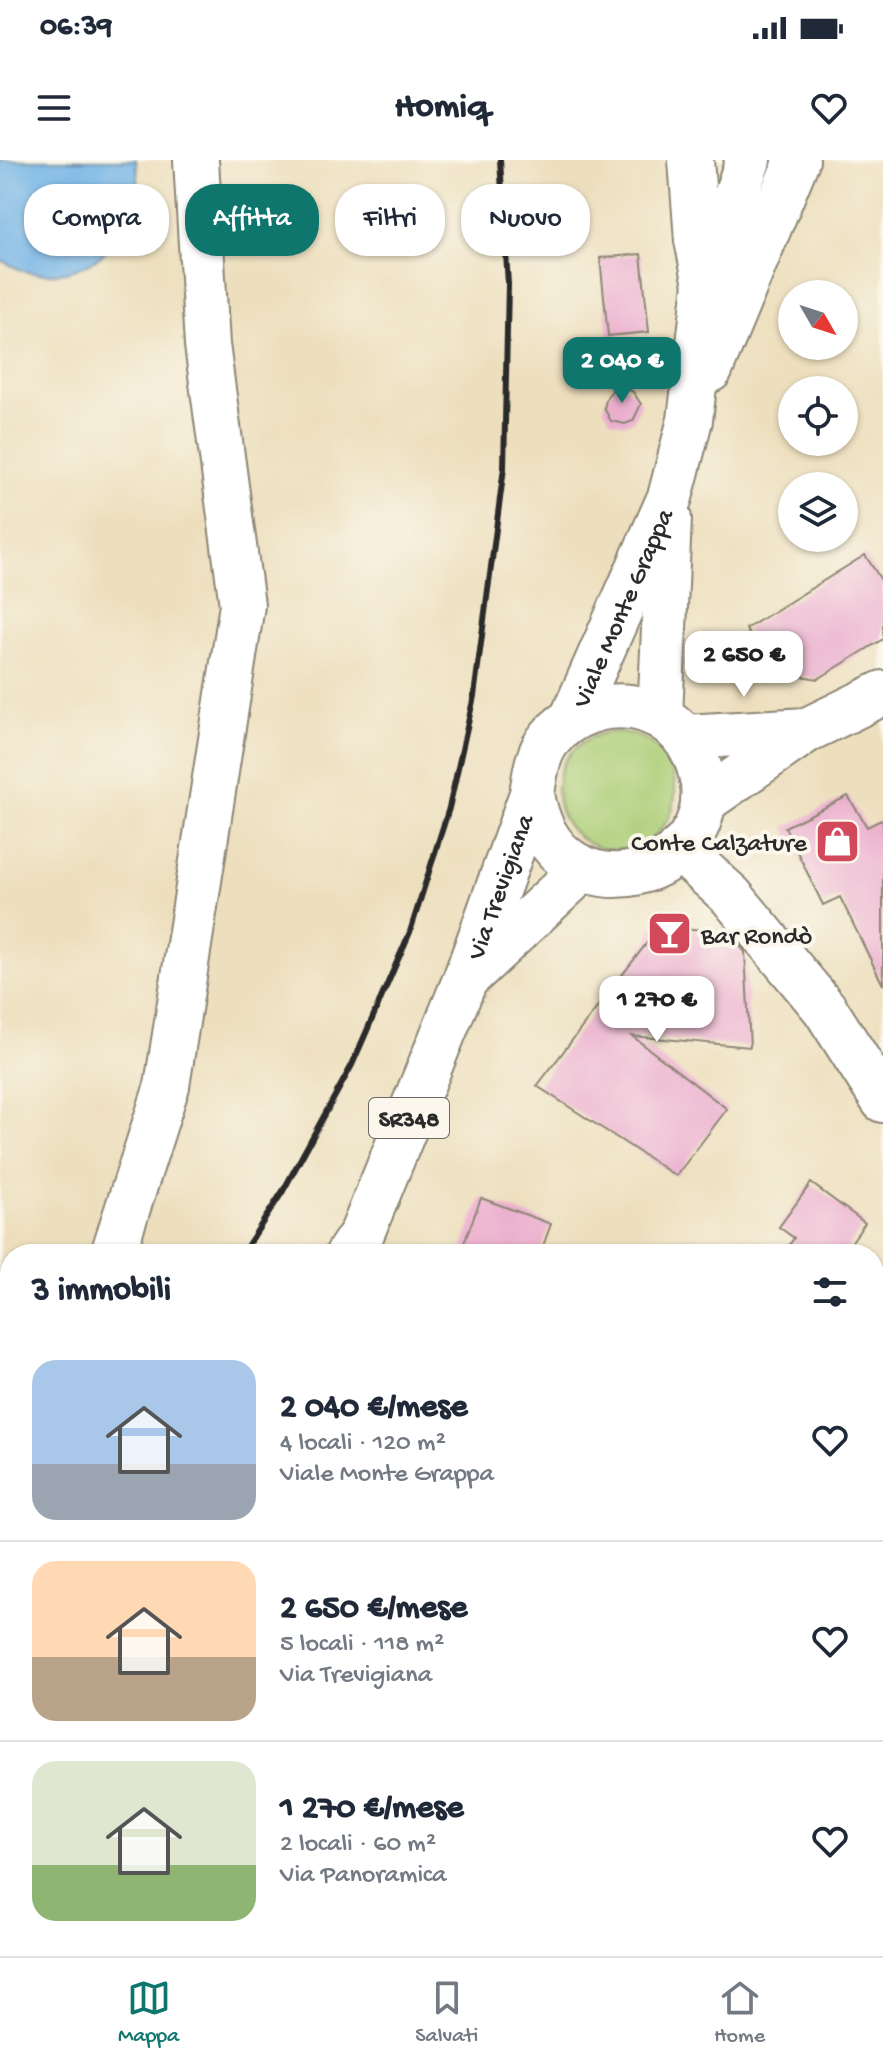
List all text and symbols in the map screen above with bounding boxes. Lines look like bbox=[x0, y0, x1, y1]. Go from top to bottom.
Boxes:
text: 06:39 bbox=[40, 11, 112, 46]
icon: menu bbox=[32, 86, 76, 130]
icon: heart bbox=[807, 86, 851, 130]
text: Homiq bbox=[394, 87, 489, 130]
chip: Compra bbox=[24, 184, 169, 256]
chip: Affitta bbox=[185, 184, 319, 256]
chip: Filtri bbox=[335, 184, 445, 256]
chip: Nuovo bbox=[461, 184, 590, 256]
north arrow bbox=[778, 280, 858, 360]
map controls bbox=[778, 280, 858, 552]
pin: 2 040 € bbox=[548, 337, 696, 405]
text: 2 040 € bbox=[581, 347, 663, 378]
button: locate bbox=[778, 376, 858, 456]
button: layers bbox=[778, 472, 858, 552]
street label: Viale Monte Grappa bbox=[568, 504, 683, 714]
pin: 2 650 € bbox=[670, 631, 818, 699]
text: 2 650 € bbox=[703, 641, 785, 672]
street label: Via Trevigiana bbox=[462, 810, 544, 966]
shop icon: Conte Calzature bbox=[814, 817, 862, 865]
place label: Conte Calzature bbox=[631, 830, 808, 861]
bar icon: Bar Rondò bbox=[646, 910, 694, 958]
place label: Bar Rondò bbox=[700, 923, 812, 954]
pin: 1 270 € bbox=[583, 976, 731, 1044]
text: 1 270 € bbox=[617, 986, 697, 1017]
road number: SR348 bbox=[369, 1098, 449, 1138]
icon: filters bbox=[808, 1270, 852, 1314]
text: 3 immobili bbox=[32, 1272, 171, 1312]
text: 2 040 €/mese bbox=[280, 1389, 468, 1429]
icon: home bbox=[96, 1392, 192, 1488]
icon: heart bbox=[808, 1418, 852, 1462]
text: 4 locali · 120 m² bbox=[280, 1429, 446, 1460]
text: Viale Monte Grappa bbox=[280, 1460, 494, 1491]
text: 2 650 €/mese bbox=[280, 1590, 467, 1630]
icon: home bbox=[96, 1593, 192, 1689]
icon: heart bbox=[808, 1619, 852, 1663]
text: 5 locali · 118 m² bbox=[280, 1630, 444, 1661]
text: Via Trevigiana bbox=[280, 1661, 432, 1692]
text: 1 270 €/mese bbox=[280, 1790, 464, 1830]
icon: home bbox=[96, 1793, 192, 1889]
icon: heart bbox=[808, 1819, 852, 1863]
text: 2 locali · 60 m² bbox=[280, 1830, 436, 1861]
text: Via Panoramica bbox=[280, 1861, 446, 1892]
tab: Mappa bbox=[118, 1976, 179, 2050]
tab: Salvati bbox=[415, 1976, 478, 2050]
tab: Home bbox=[714, 1976, 765, 2050]

